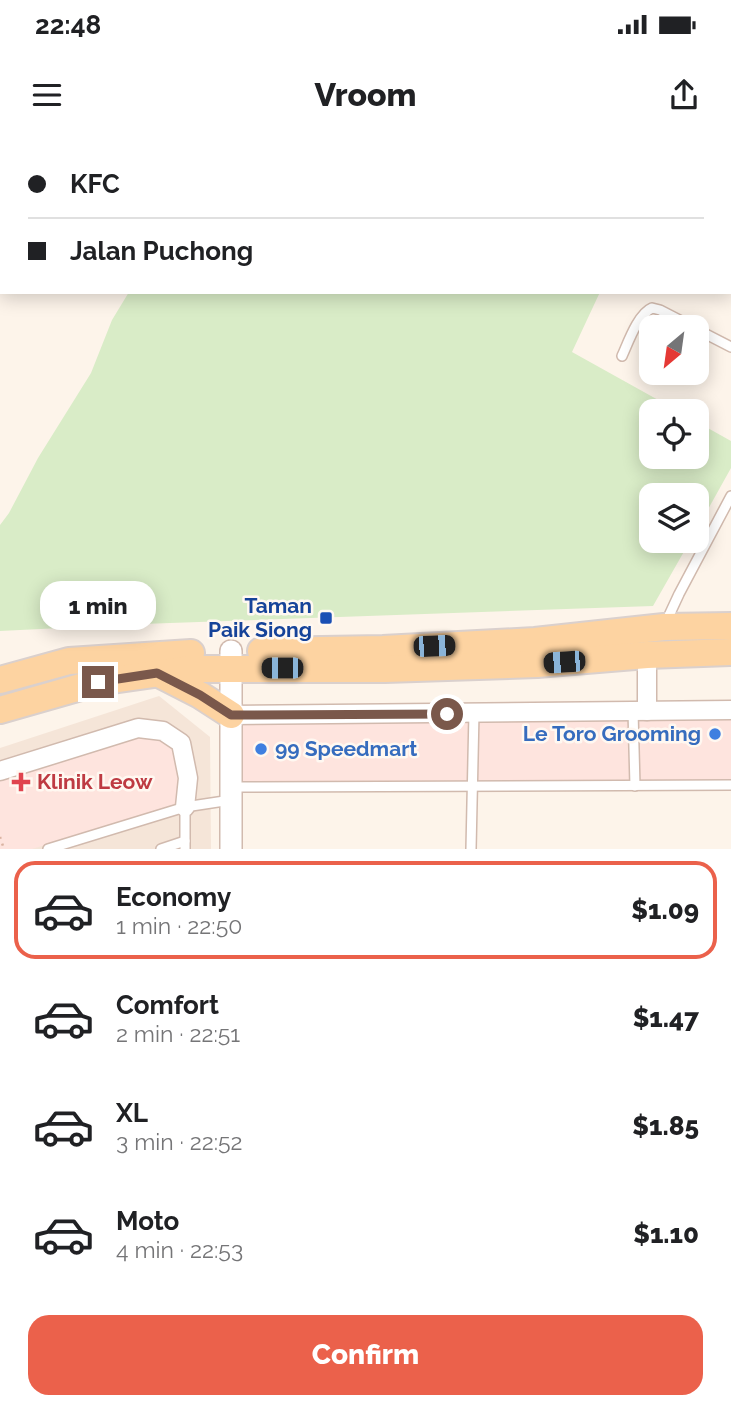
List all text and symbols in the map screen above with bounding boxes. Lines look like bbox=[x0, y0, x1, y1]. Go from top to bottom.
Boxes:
text: 22:48 bbox=[35, 10, 101, 40]
icon: menu bbox=[28, 76, 66, 114]
text: Vroom bbox=[315, 76, 416, 113]
icon: share bbox=[665, 76, 703, 114]
text: KFC bbox=[70, 169, 120, 199]
text: Jalan Puchong bbox=[70, 236, 253, 266]
north arrow bbox=[639, 315, 709, 385]
map controls bbox=[639, 315, 709, 553]
button: locate bbox=[639, 399, 709, 469]
button: layers bbox=[639, 483, 709, 553]
callout: 1 min bbox=[40, 580, 156, 630]
text: 1 min bbox=[68, 592, 128, 619]
place label: Taman Paik Siong bbox=[208, 593, 312, 642]
marker: Taman Paik Siong bbox=[318, 610, 334, 626]
car bbox=[413, 635, 456, 657]
car bbox=[543, 650, 586, 674]
car bbox=[262, 658, 304, 679]
route end bbox=[82, 666, 114, 698]
route start bbox=[431, 698, 463, 730]
place label: Le Toro Grooming bbox=[523, 721, 701, 746]
marker: Le Toro Grooming bbox=[707, 726, 723, 742]
place label: 99 Speedmart bbox=[275, 736, 417, 761]
marker: 99 Speedmart bbox=[253, 741, 269, 757]
place label: Klinik Leow bbox=[37, 769, 153, 794]
marker: Klinik Leow bbox=[11, 772, 31, 792]
icon: car bbox=[32, 879, 95, 942]
text: Economy bbox=[116, 882, 231, 912]
text: $1.09 bbox=[631, 895, 699, 925]
text: 1 min · 22:50 bbox=[116, 912, 242, 939]
icon: car bbox=[32, 987, 95, 1050]
text: Comfort bbox=[116, 990, 219, 1020]
text: $1.47 bbox=[633, 1003, 699, 1033]
text: 2 min · 22:51 bbox=[116, 1020, 240, 1047]
icon: car bbox=[32, 1095, 95, 1158]
text: XL bbox=[116, 1098, 148, 1128]
text: $1.85 bbox=[632, 1111, 699, 1141]
text: 3 min · 22:52 bbox=[116, 1128, 243, 1155]
icon: car bbox=[32, 1203, 95, 1266]
text: Moto bbox=[116, 1206, 179, 1236]
text: $1.10 bbox=[633, 1219, 699, 1249]
text: 4 min · 22:53 bbox=[116, 1236, 243, 1263]
button: Confirm bbox=[28, 1315, 703, 1395]

